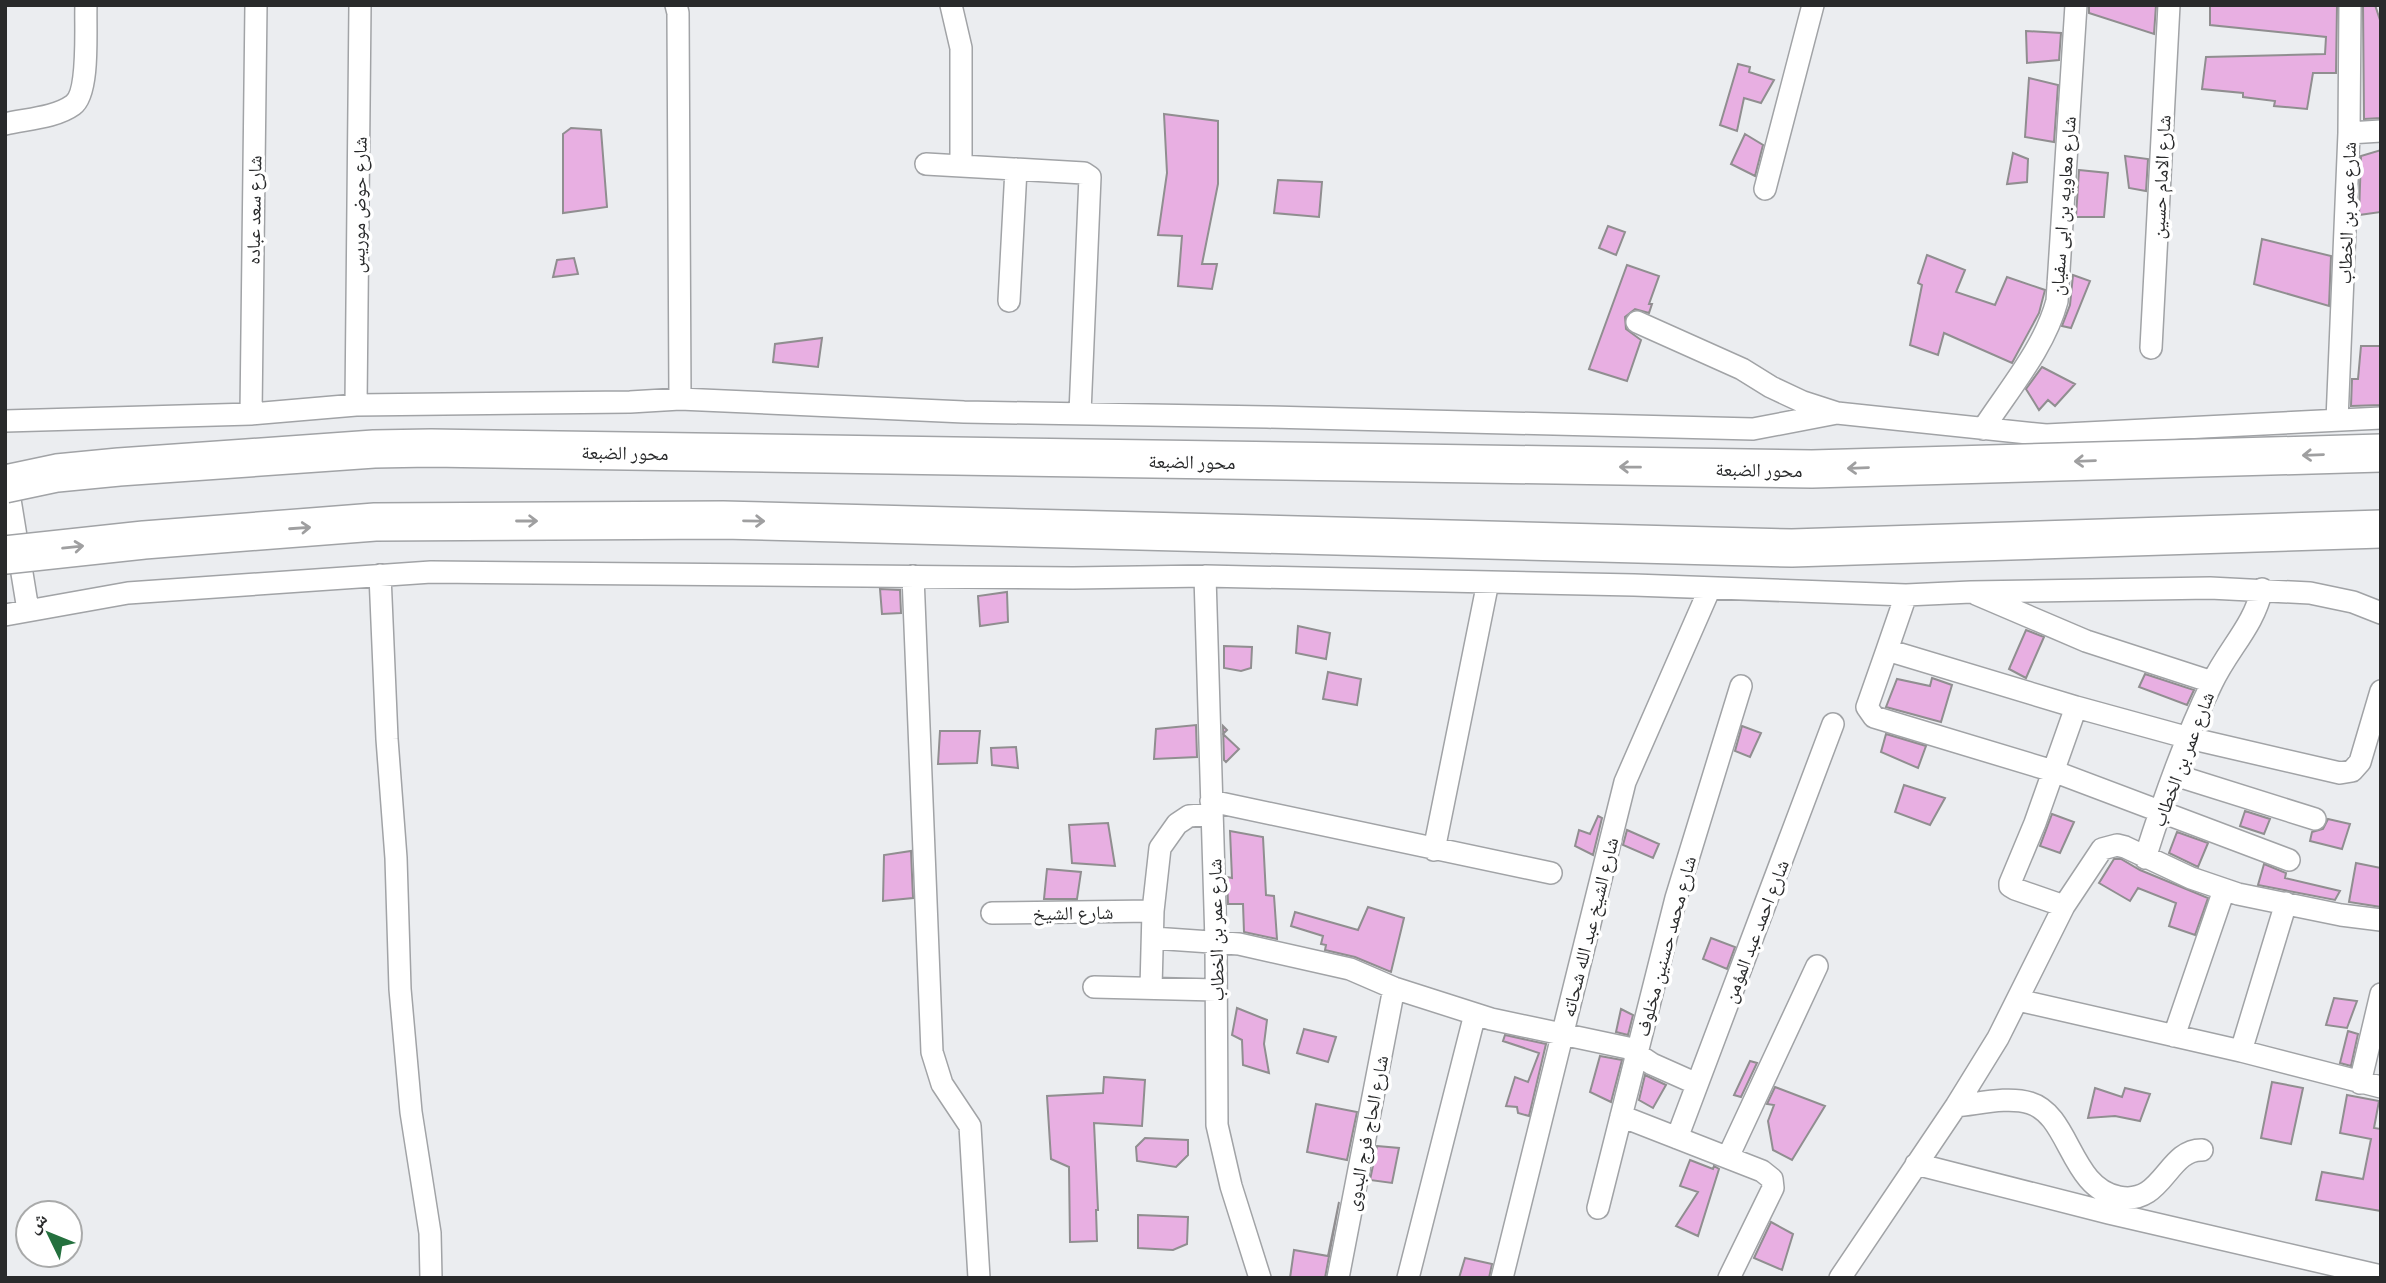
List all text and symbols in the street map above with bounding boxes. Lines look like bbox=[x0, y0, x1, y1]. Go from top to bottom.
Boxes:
street label: شارع الامام حسين bbox=[2142, 114, 2178, 240]
street label: شارع معاويه بن ابى سفيان bbox=[2041, 115, 2083, 297]
street label: شارع حوض موريس bbox=[342, 136, 374, 274]
street label: شارع عمر بن الخطاب bbox=[2329, 141, 2363, 285]
street label: شارع سعد عباده bbox=[238, 155, 268, 265]
street label: محور الضبعة bbox=[581, 437, 669, 467]
street label: محور الضبعة bbox=[1148, 446, 1236, 476]
one-way arrow bbox=[2301, 448, 2324, 461]
street label: محور الضبعة bbox=[1715, 454, 1803, 484]
one-way arrow bbox=[2074, 455, 2097, 468]
one-way arrow bbox=[1619, 460, 1642, 474]
one-way arrow bbox=[1846, 461, 1869, 475]
one-way arrow bbox=[515, 514, 538, 528]
one-way arrow bbox=[743, 514, 766, 528]
one-way arrow bbox=[288, 521, 310, 534]
one-way arrow bbox=[61, 541, 84, 554]
street label: شارع عمر بن الخطاب bbox=[2143, 687, 2221, 831]
street label: شارع الشيخ عبد الله شحاته bbox=[1553, 834, 1625, 1020]
street label: شارع محمد حسنين مخلوف bbox=[1627, 852, 1703, 1040]
street label: شارع احمد عبد المؤمن bbox=[1714, 855, 1796, 1007]
street label: شارع عمر بن الخطاب bbox=[1199, 858, 1231, 1002]
street label: شارع الشيخ bbox=[1032, 897, 1114, 927]
street label: شارع الحاج فرج البدوى bbox=[1337, 1053, 1395, 1213]
north arrow bbox=[14, 1199, 84, 1269]
text: ش bbox=[19, 1205, 54, 1239]

